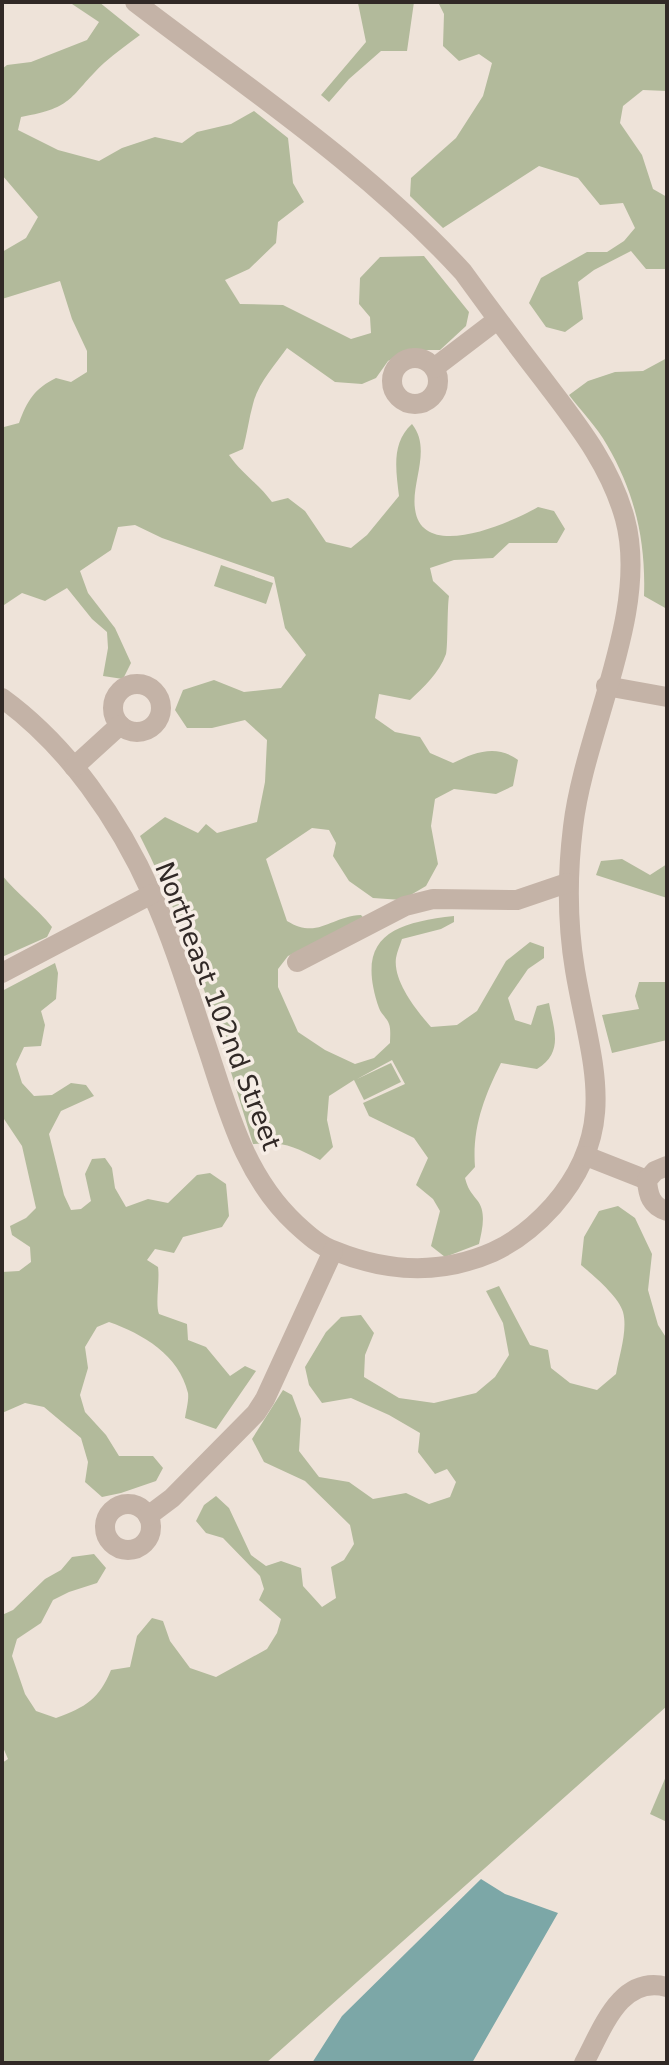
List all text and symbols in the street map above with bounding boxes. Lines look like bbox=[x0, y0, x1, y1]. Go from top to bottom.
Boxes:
street label: Northeast 102nd Street bbox=[149, 858, 287, 1154]

